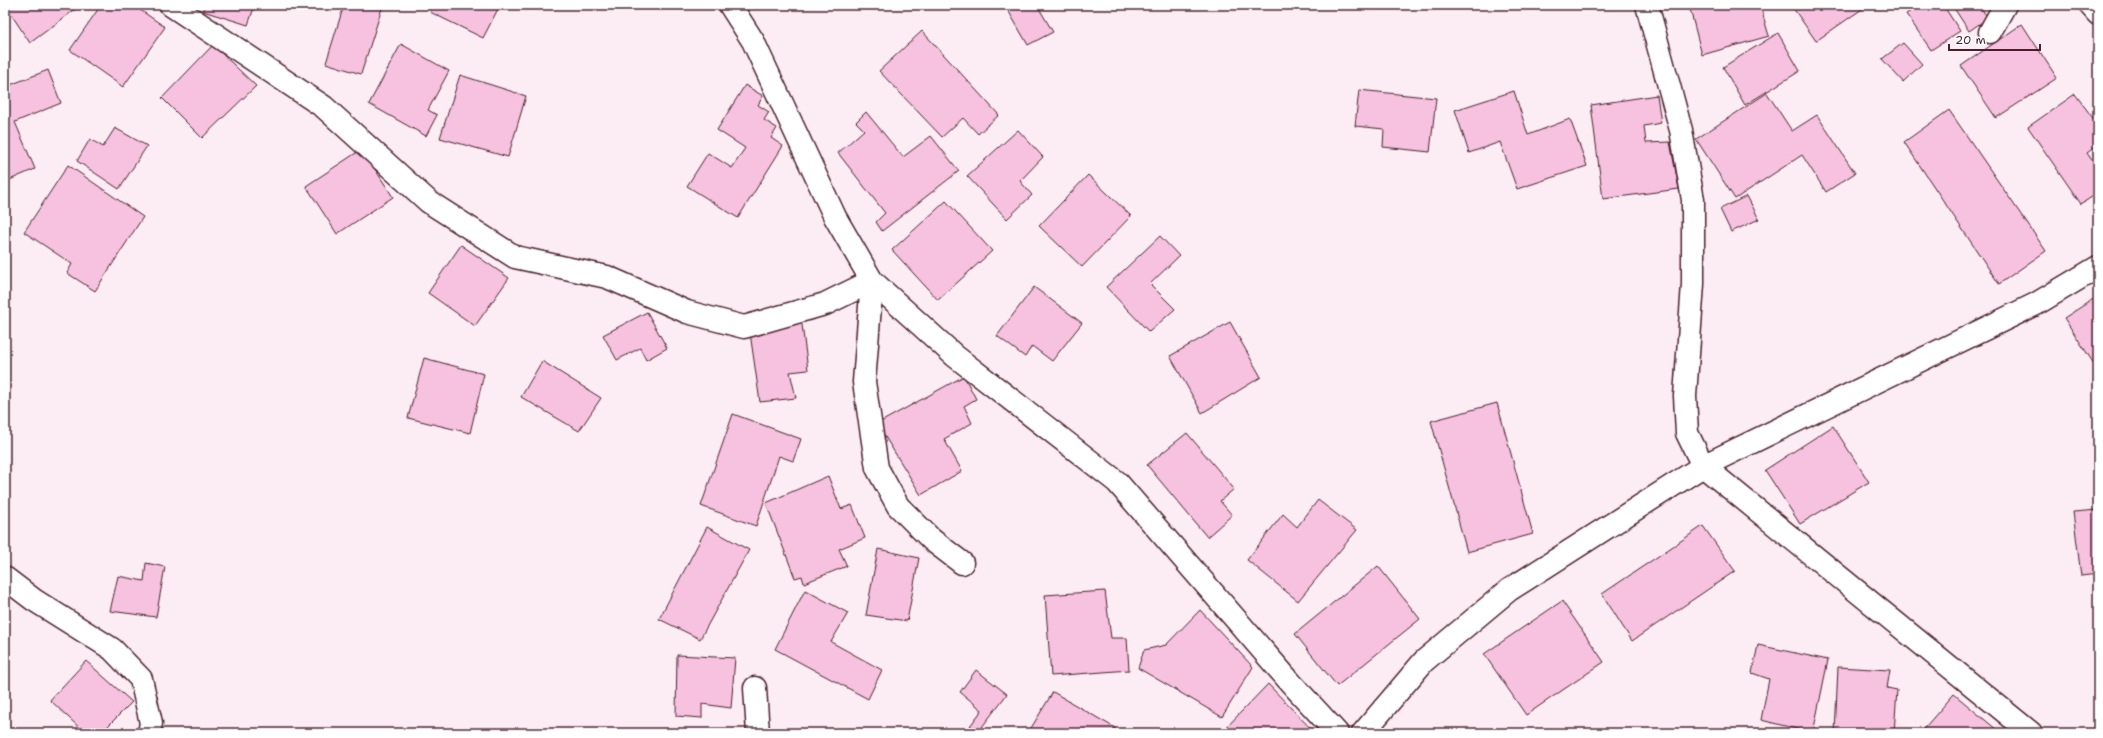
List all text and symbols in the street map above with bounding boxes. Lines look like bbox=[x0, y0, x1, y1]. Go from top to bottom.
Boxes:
scale bar bbox=[1949, 26, 2040, 52]
text: 20 m bbox=[1955, 32, 1986, 48]

